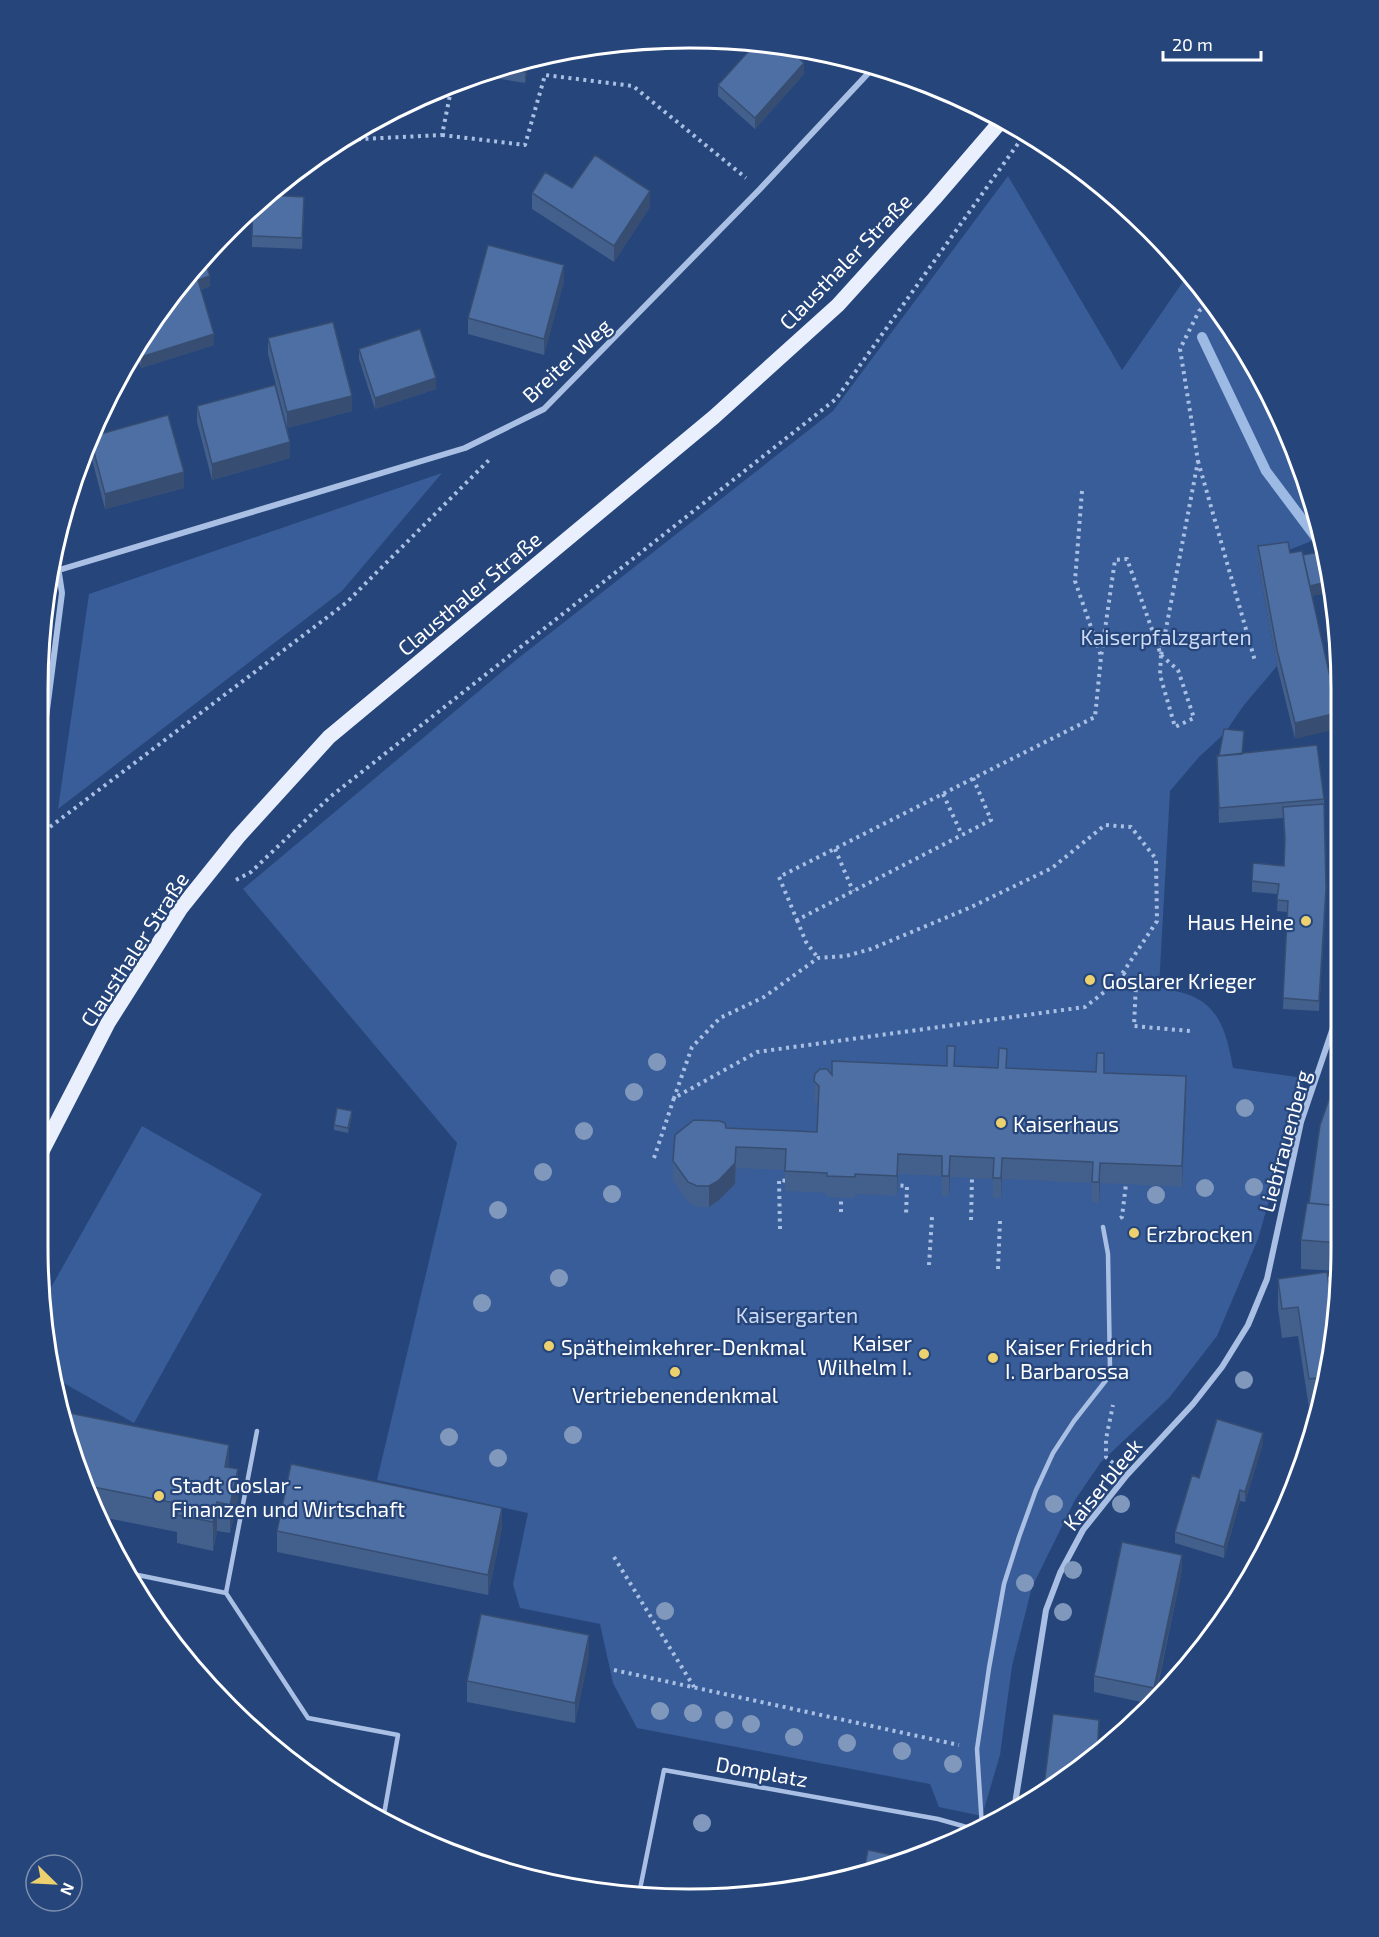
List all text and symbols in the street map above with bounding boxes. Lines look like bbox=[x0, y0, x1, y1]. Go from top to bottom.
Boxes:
scale bar bbox=[1163, 24, 1260, 62]
text: 20 m bbox=[1172, 33, 1213, 55]
street label: Clausthaler Straße bbox=[774, 188, 916, 334]
street label: Breiter Weg bbox=[517, 313, 616, 407]
street label: Clausthaler Straße bbox=[392, 526, 546, 660]
park label: Kaiserpfalzgarten bbox=[1080, 624, 1252, 649]
street label: Clausthaler Straße bbox=[75, 867, 193, 1031]
place label: Haus Heine bbox=[1187, 909, 1294, 934]
marker: Haus Heine bbox=[1299, 914, 1313, 928]
place label: Goslarer Krieger bbox=[1102, 968, 1257, 993]
marker: Goslarer Krieger bbox=[1083, 973, 1097, 987]
street label: Liebfrauenberg bbox=[1253, 1067, 1315, 1215]
place label: Kaiserhaus bbox=[1013, 1111, 1119, 1136]
marker: Kaiserhaus bbox=[994, 1116, 1008, 1130]
place label: Erzbrocken bbox=[1146, 1221, 1253, 1246]
marker: Erzbrocken bbox=[1127, 1226, 1141, 1240]
park label: Kaisergarten bbox=[736, 1302, 858, 1327]
place label: Kaiser Wilhelm I. bbox=[818, 1330, 913, 1379]
place label: Spätheimkehrer-Denkmal bbox=[561, 1334, 807, 1359]
place label: Kaiser Friedrich I. Barbarossa bbox=[1005, 1334, 1153, 1383]
marker: Spätheimkehrer-Denkmal bbox=[542, 1339, 556, 1353]
marker: Kaiser Wilhelm I. bbox=[917, 1347, 931, 1361]
marker: Kaiser Friedrich I. Barbarossa bbox=[986, 1351, 1000, 1365]
marker: Vertriebenendenkmal bbox=[668, 1365, 682, 1379]
place label: Vertriebenendenkmal bbox=[572, 1382, 779, 1407]
street label: Kaiserbleek bbox=[1057, 1433, 1147, 1535]
place label: Stadt Goslar - Finanzen und Wirtschaft bbox=[171, 1472, 405, 1521]
marker: Stadt Goslar - Finanzen und Wirtschaft bbox=[152, 1489, 166, 1503]
street label: Domplatz bbox=[714, 1751, 810, 1791]
north arrow bbox=[24, 1853, 84, 1913]
text: N bbox=[57, 1880, 79, 1898]

